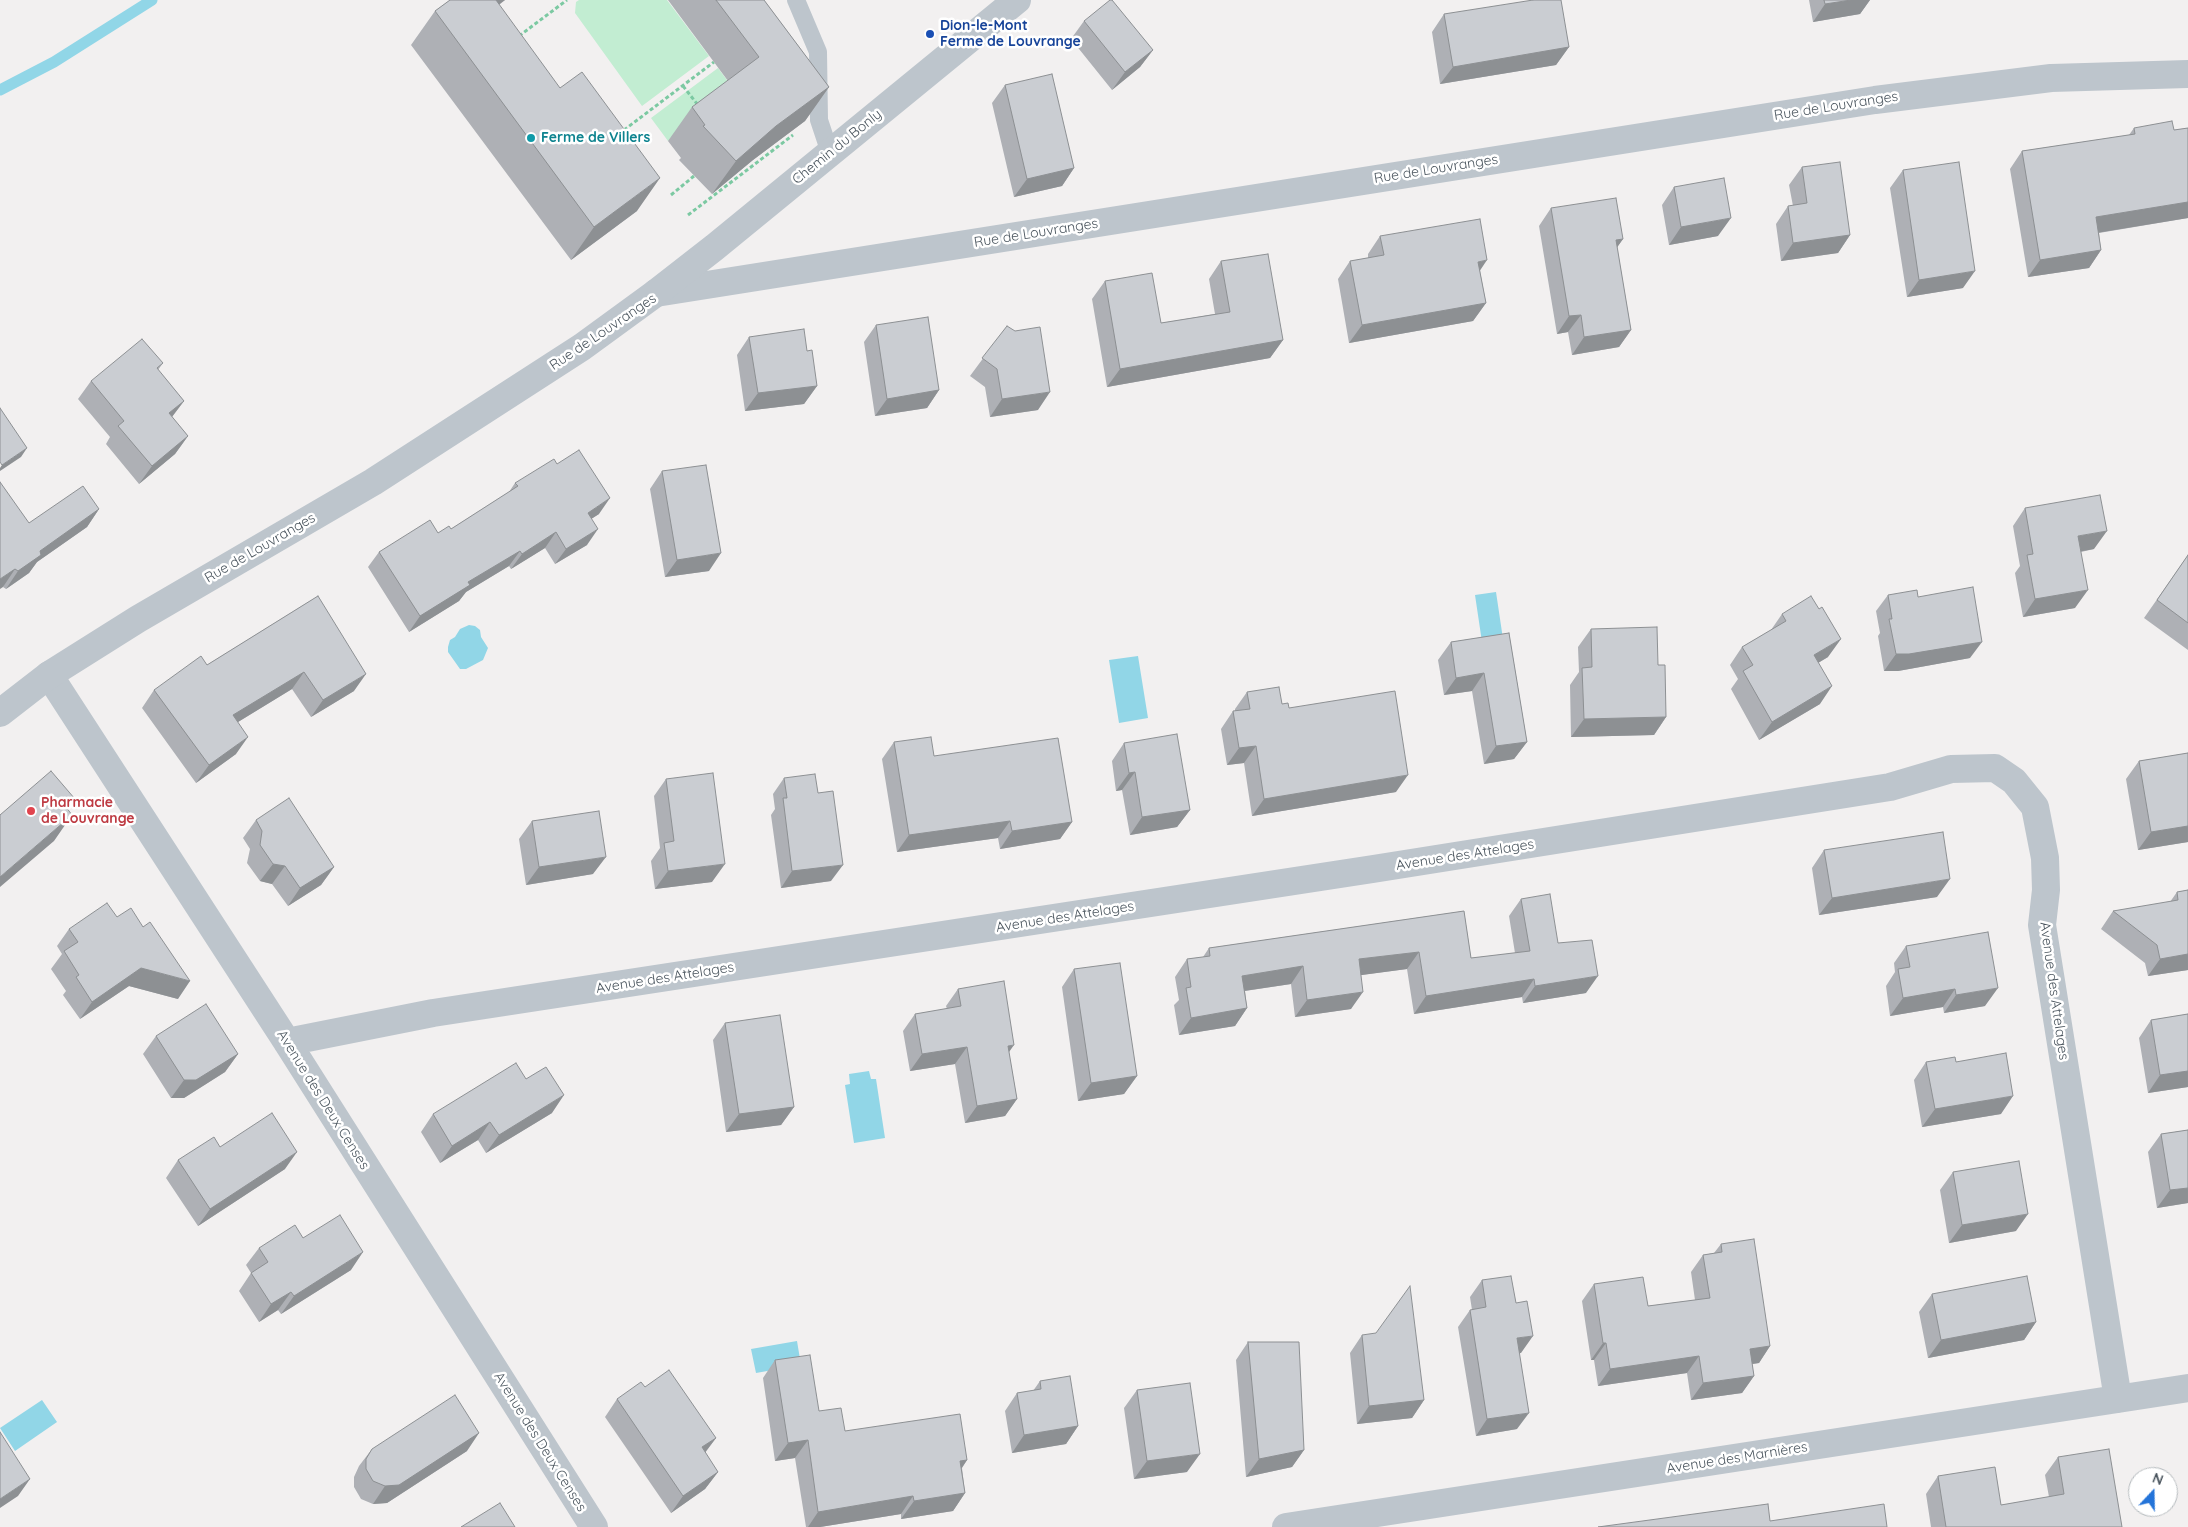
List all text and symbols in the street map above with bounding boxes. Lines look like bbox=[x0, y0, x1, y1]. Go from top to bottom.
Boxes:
place label: Dion-le-Mont Ferme de Louvrange bbox=[940, 18, 1081, 50]
marker: Dion-le-Mont Ferme de Louvrange bbox=[924, 28, 936, 40]
street label: Rue de Louvranges bbox=[1773, 88, 1899, 124]
street label: Chemin du Bonly bbox=[789, 106, 885, 188]
place label: Ferme de Villers bbox=[541, 130, 650, 146]
marker: Ferme de Villers bbox=[525, 132, 537, 144]
street label: Rue de Louvranges bbox=[1373, 151, 1499, 187]
street label: Rue de Louvranges bbox=[973, 215, 1099, 251]
street label: Rue de Louvranges bbox=[546, 290, 660, 374]
street label: Rue de Louvranges bbox=[202, 509, 318, 587]
place label: Pharmacie de Louvrange bbox=[41, 795, 135, 828]
marker: Pharmacie de Louvrange bbox=[25, 805, 37, 817]
street label: Avenue des Attelages bbox=[1395, 836, 1535, 874]
street label: Avenue des Attelages bbox=[995, 898, 1135, 936]
street label: Avenue des Attelages bbox=[2036, 921, 2072, 1061]
street label: Avenue des Attelages bbox=[595, 959, 735, 997]
street label: Avenue des Deux Censes bbox=[273, 1027, 373, 1173]
street label: Avenue des Deux Censes bbox=[490, 1369, 590, 1515]
street label: Avenue des Marnières bbox=[1665, 1439, 1809, 1477]
north arrow bbox=[2128, 1467, 2178, 1517]
text: N bbox=[2150, 1469, 2166, 1489]

